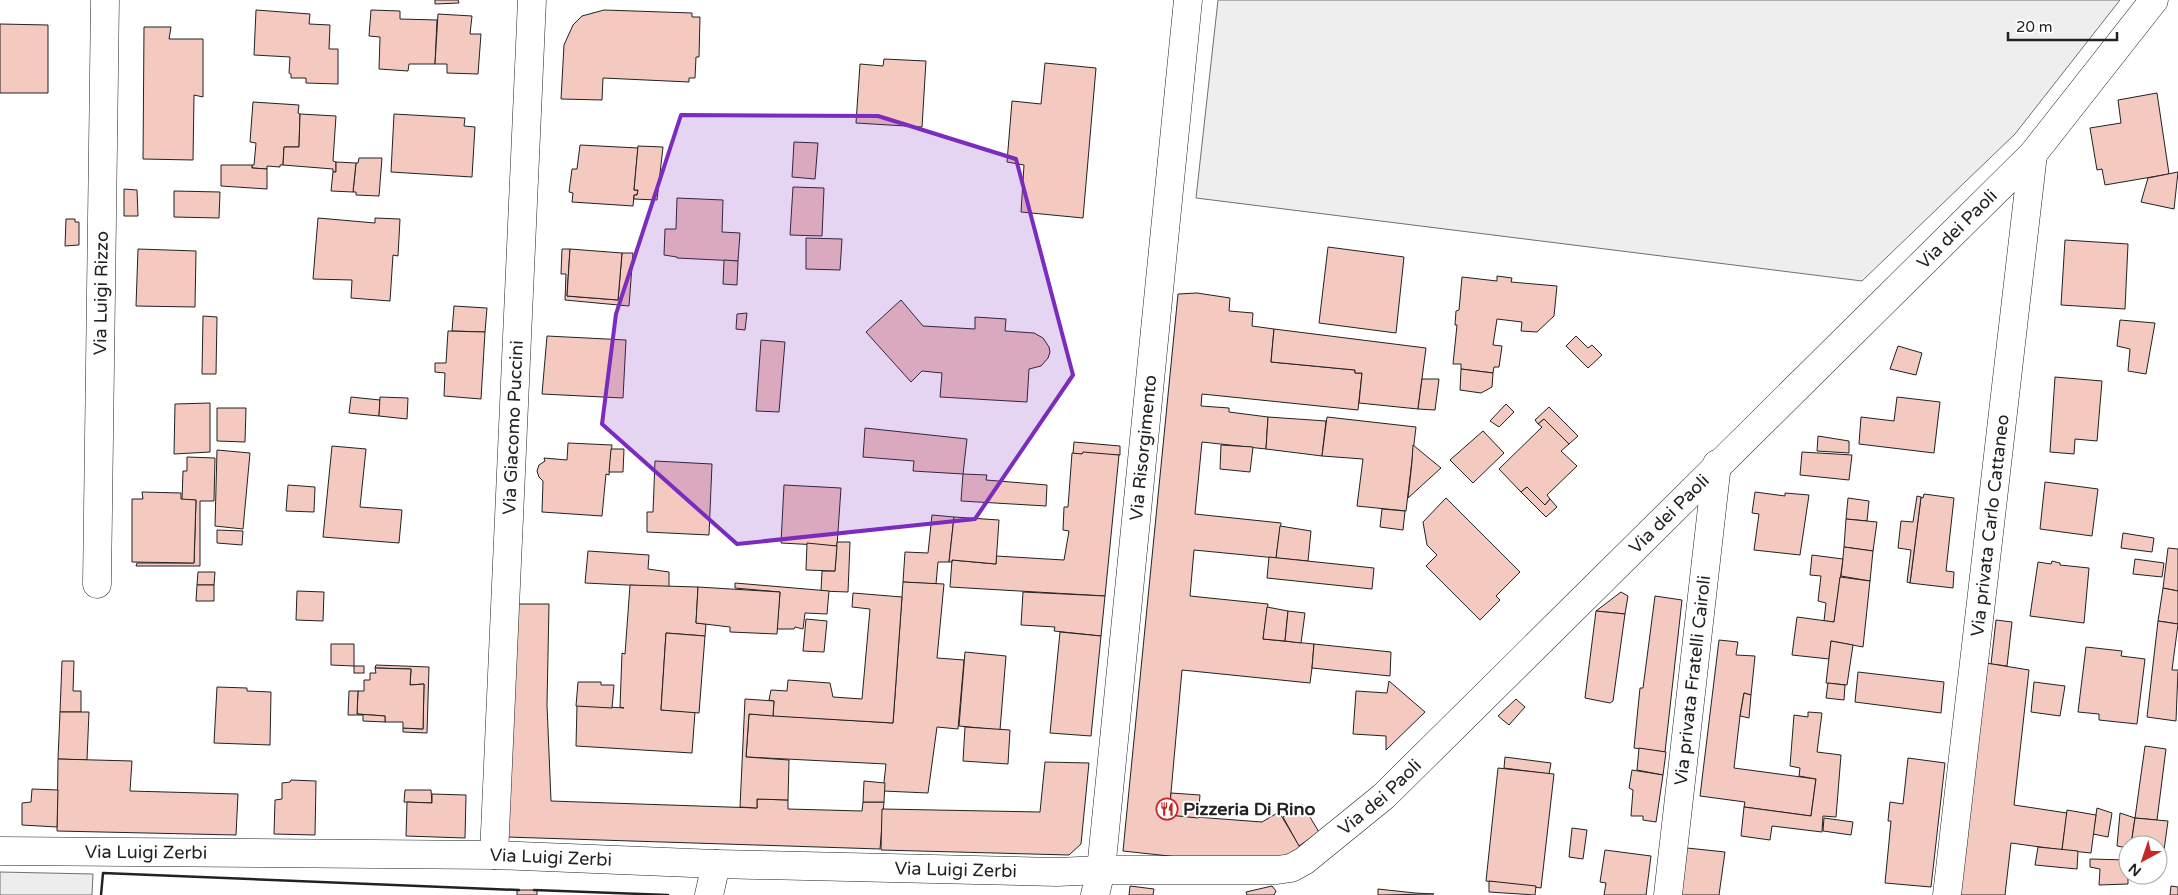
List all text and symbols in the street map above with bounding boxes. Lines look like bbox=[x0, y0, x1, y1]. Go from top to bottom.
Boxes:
scale bar bbox=[2008, 10, 2117, 42]
text: 20 m bbox=[2016, 18, 2053, 36]
street label: Via dei Paoli bbox=[1912, 185, 2002, 274]
street label: Via Luigi Rizzo bbox=[89, 231, 113, 355]
street label: Via Giacomo Puccini bbox=[498, 340, 528, 515]
street label: Via Risorgimento bbox=[1125, 374, 1161, 522]
street label: Via privata Carlo Cattaneo bbox=[1966, 413, 2014, 638]
street label: Via dei Paoli bbox=[1624, 470, 1714, 558]
street label: Via privata Fratelli Cairoli bbox=[1670, 574, 1715, 787]
street label: Via dei Paoli bbox=[1334, 754, 1426, 840]
restaurant icon: Pizzeria Di Rino bbox=[1155, 797, 1179, 821]
place label: Pizzeria Di Rino bbox=[1183, 798, 1315, 820]
north arrow bbox=[2118, 835, 2168, 885]
street label: Via Luigi Zerbi bbox=[85, 841, 207, 864]
street label: Via Luigi Zerbi bbox=[489, 844, 613, 871]
street label: Via Luigi Zerbi bbox=[894, 857, 1017, 882]
text: N bbox=[2125, 859, 2145, 880]

